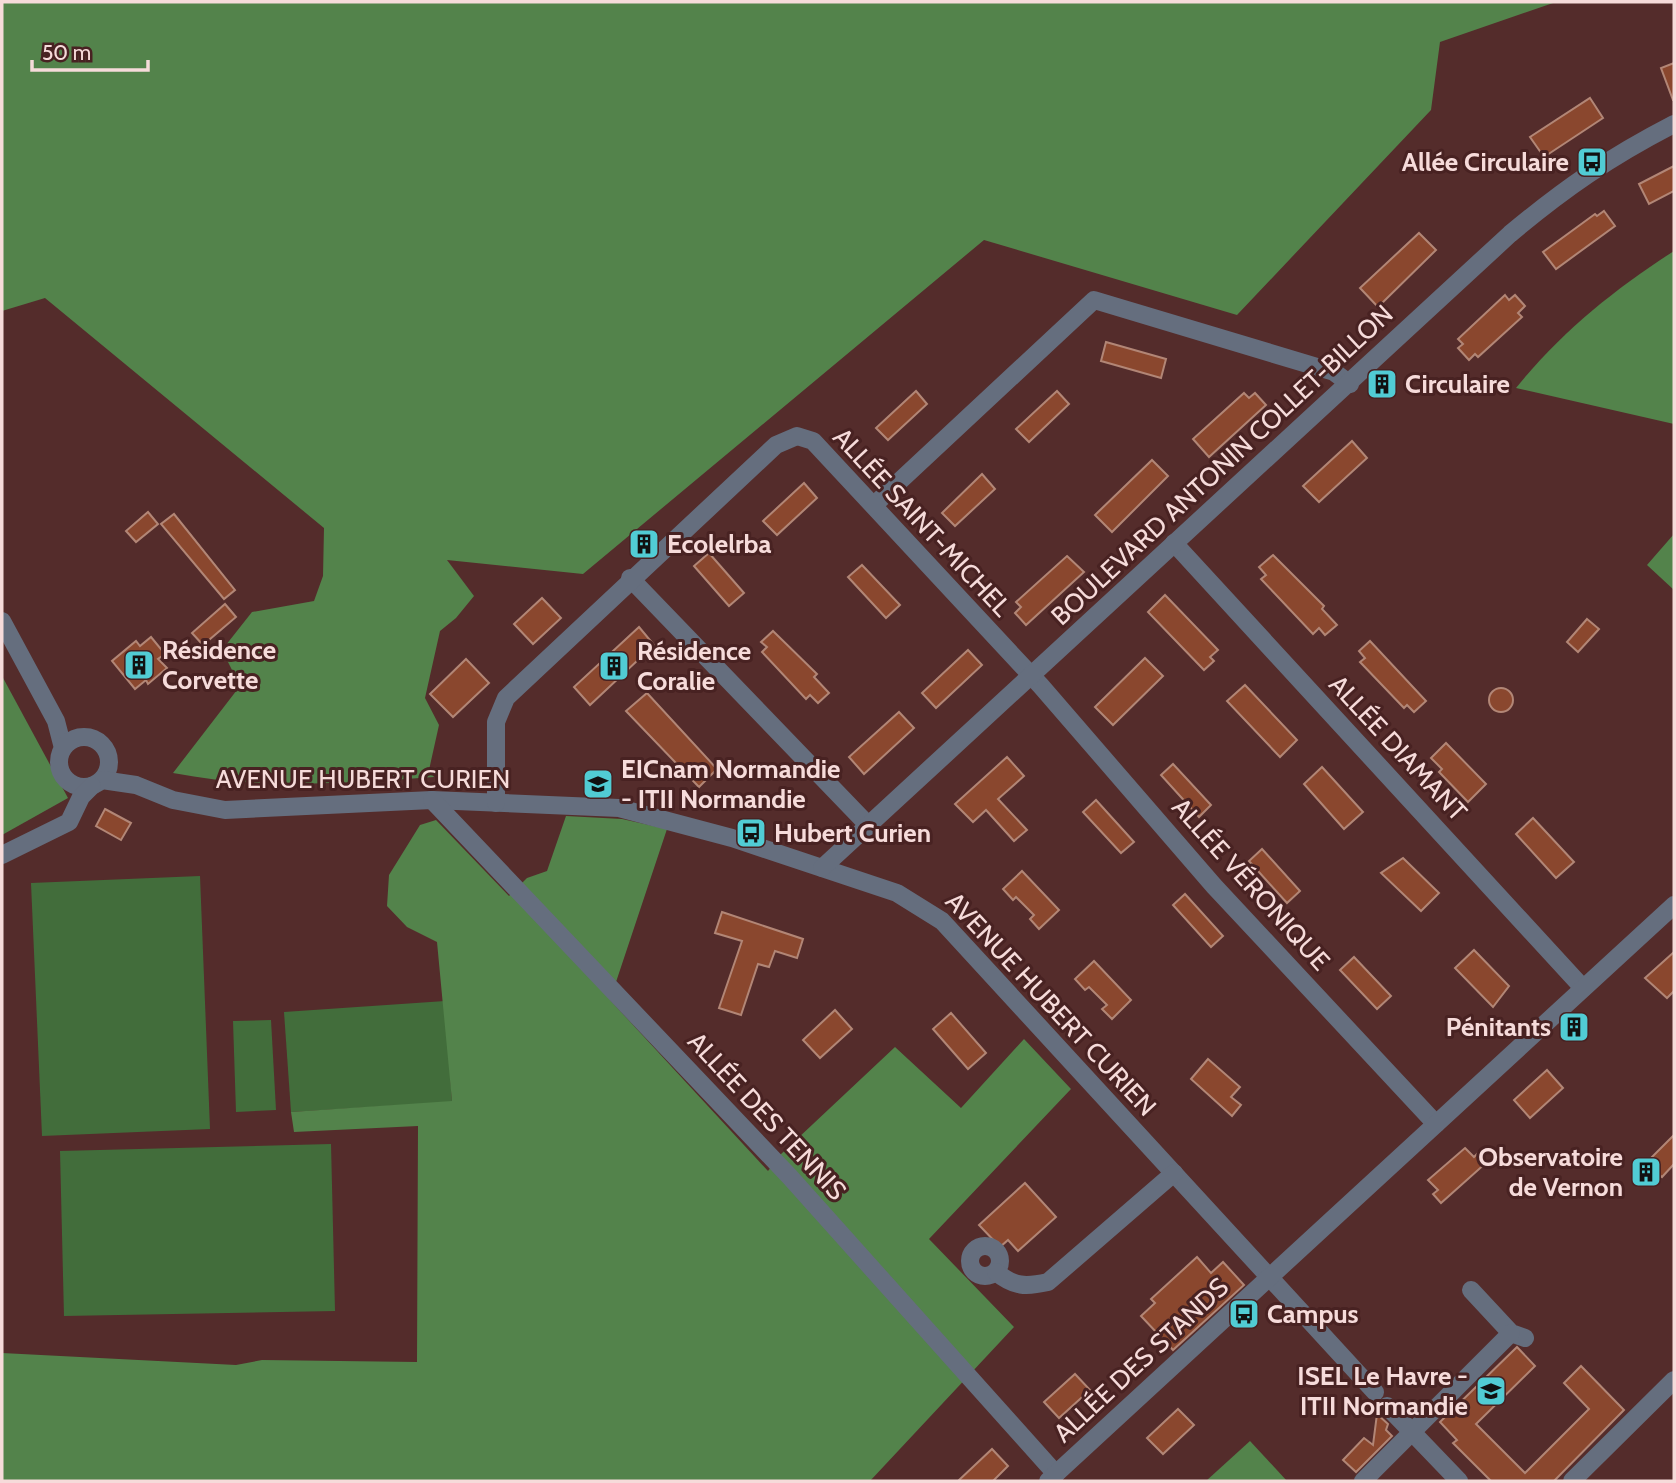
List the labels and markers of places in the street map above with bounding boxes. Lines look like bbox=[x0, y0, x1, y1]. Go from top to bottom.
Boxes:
bus stop icon: Allée Circulaire bbox=[1575, 145, 1609, 179]
place label: Allée Circulaire bbox=[1402, 146, 1569, 178]
building icon: Circulaire bbox=[1365, 367, 1399, 401]
place label: Circulaire bbox=[1405, 368, 1510, 400]
building icon: Ecolelrba bbox=[627, 527, 661, 561]
place label: Ecolelrba bbox=[667, 528, 771, 560]
place label: Résidence Corvette bbox=[162, 634, 276, 696]
place label: Résidence Coralie bbox=[637, 635, 751, 697]
building icon: Résidence Corvette bbox=[122, 648, 156, 682]
building icon: Résidence Coralie bbox=[597, 649, 631, 683]
place label: EICnam Normandie - ITII Normandie bbox=[621, 753, 840, 815]
school or university icon: EICnam Normandie - ITII Normandie bbox=[581, 767, 615, 801]
bus stop icon: Hubert Curien bbox=[734, 816, 768, 850]
place label: Hubert Curien bbox=[774, 817, 931, 849]
building icon: Pénitants bbox=[1557, 1010, 1591, 1044]
place label: Pénitants bbox=[1446, 1011, 1551, 1043]
place label: Observatoire de Vernon bbox=[1478, 1141, 1623, 1203]
building icon: Observatoire de Vernon bbox=[1629, 1155, 1663, 1189]
bus stop icon: Campus bbox=[1227, 1297, 1261, 1331]
place label: Campus bbox=[1267, 1298, 1359, 1330]
place label: ISEL Le Havre - ITII Normandie bbox=[1297, 1360, 1468, 1422]
school or university icon: ISEL Le Havre - ITII Normandie bbox=[1474, 1374, 1508, 1408]

